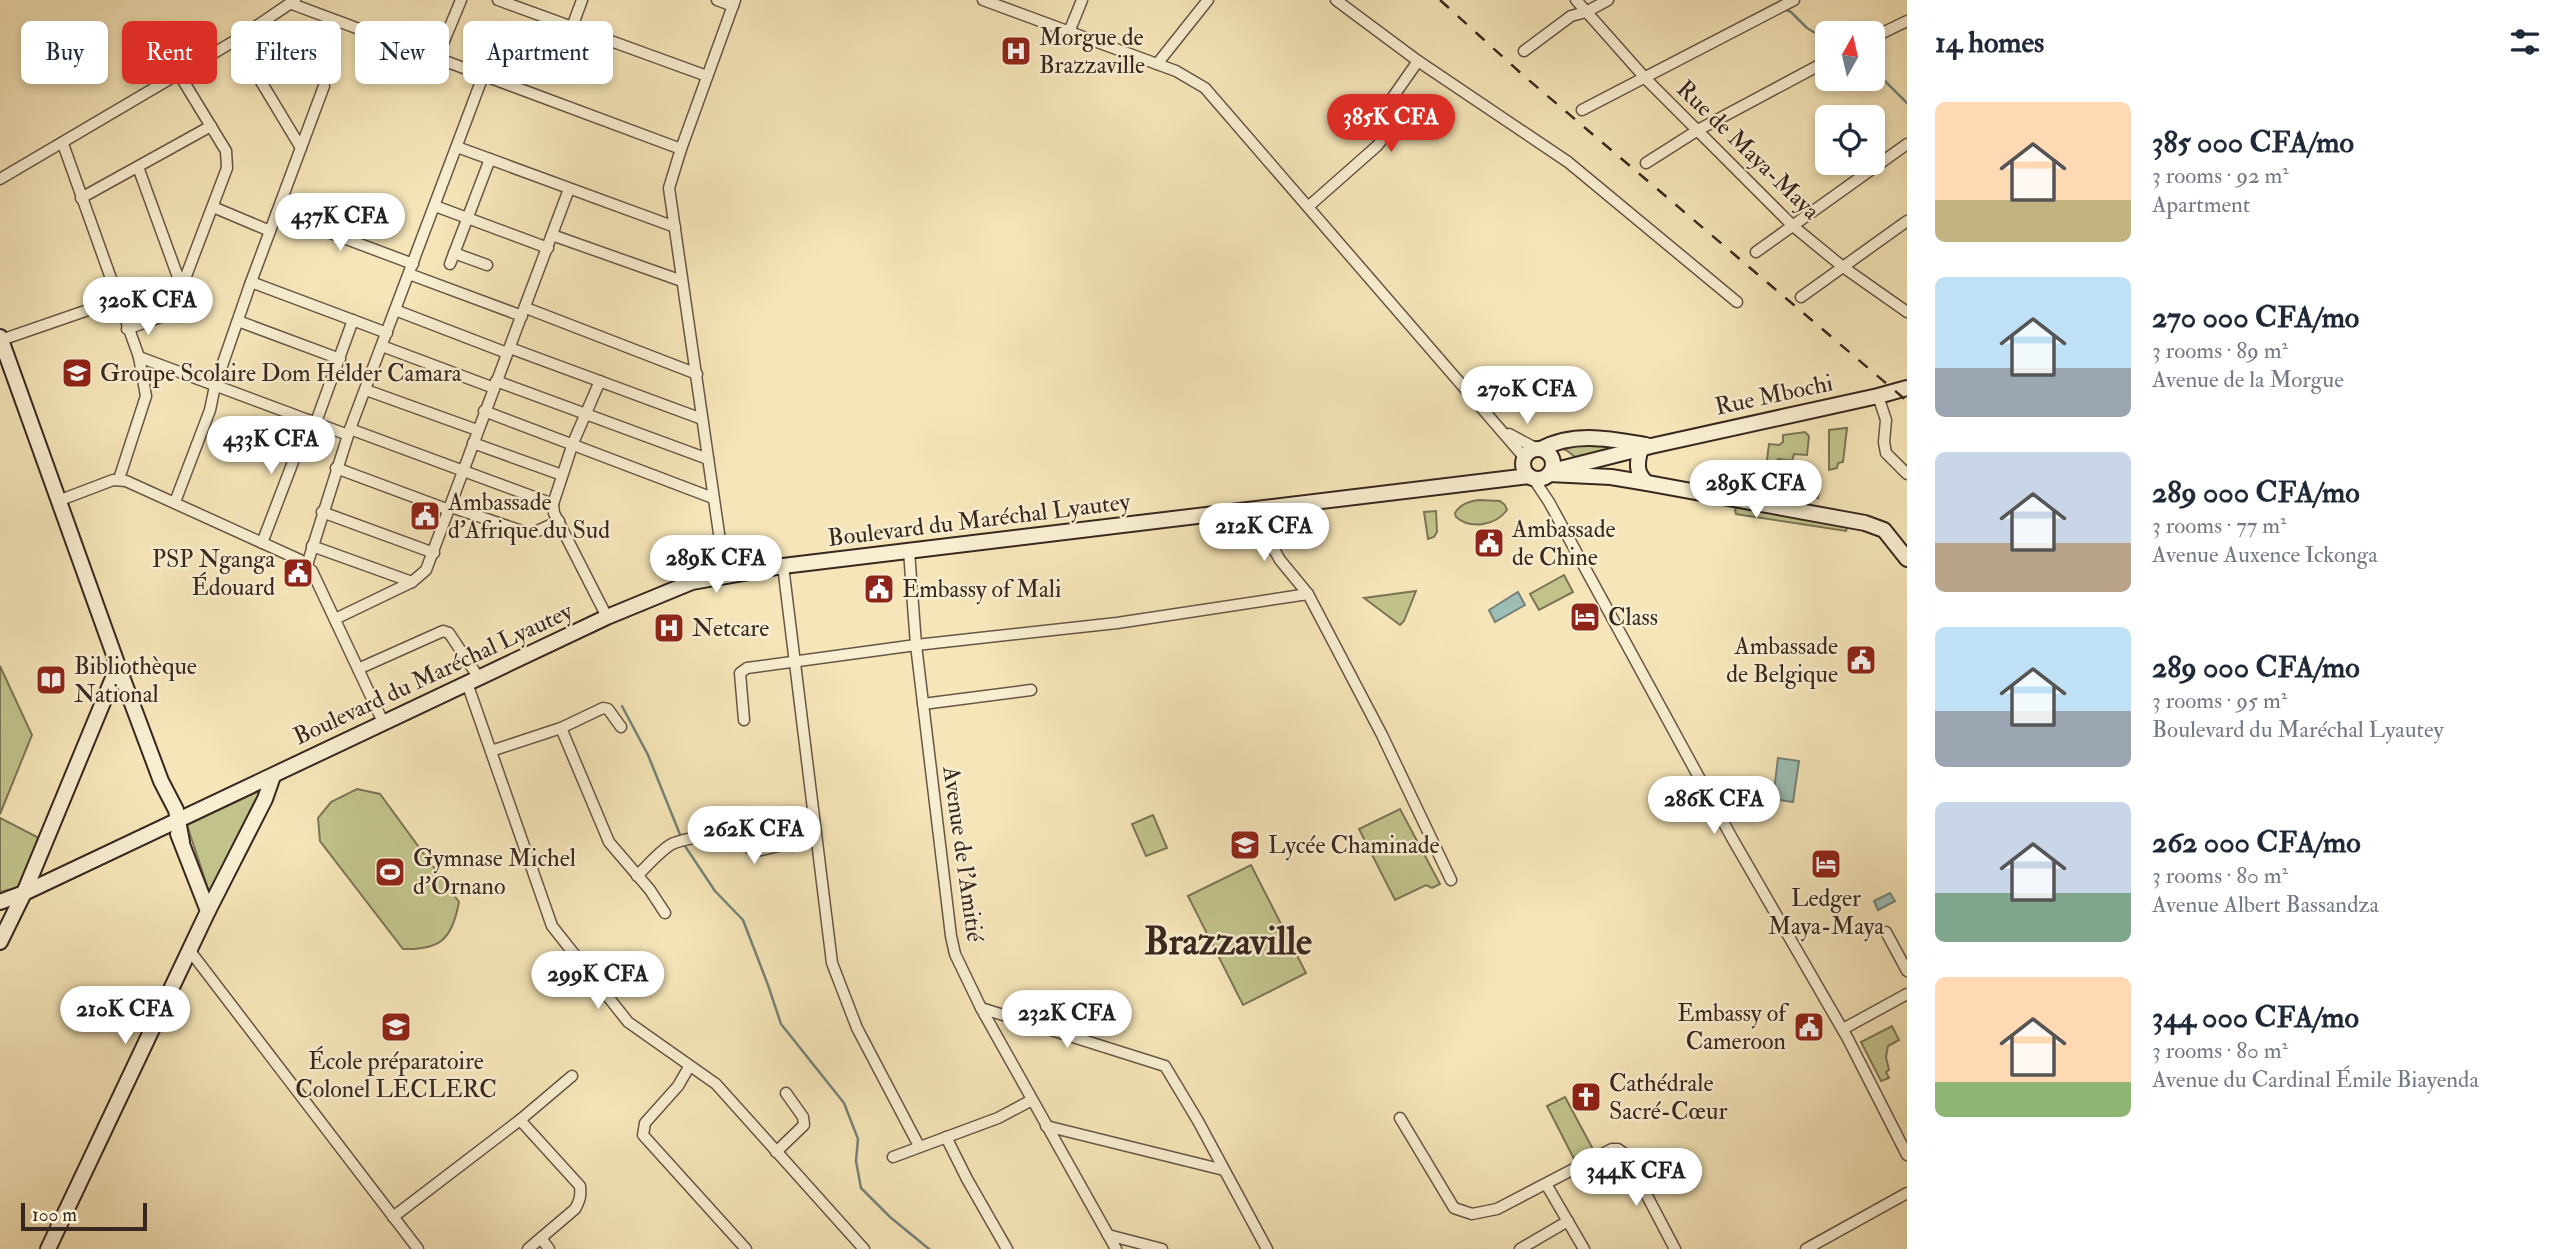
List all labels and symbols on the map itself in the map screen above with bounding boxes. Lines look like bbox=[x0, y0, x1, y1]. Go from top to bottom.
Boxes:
north arrow bbox=[1815, 21, 1885, 91]
place label: Morgue de Brazzaville bbox=[1039, 22, 1145, 81]
hospital icon: Morgue de Brazzaville bbox=[999, 34, 1033, 68]
street label: Rue de Maya-Maya bbox=[1670, 74, 1827, 227]
pin: 385K CFA bbox=[1319, 94, 1463, 154]
pin: 437K CFA bbox=[268, 194, 412, 253]
pin: 320K CFA bbox=[76, 278, 220, 337]
school or university icon: Groupe Scolaire Dom Helder Camara bbox=[60, 356, 94, 390]
place label: Groupe Scolaire Dom Helder Camara bbox=[100, 358, 463, 389]
pin: 270K CFA bbox=[1455, 366, 1599, 426]
street label: Rue Mbochi bbox=[1712, 367, 1836, 423]
pin: 433K CFA bbox=[199, 416, 343, 476]
pin: 289K CFA bbox=[1684, 461, 1828, 520]
street label: Boulevard du Maréchal Lyautey bbox=[826, 486, 1132, 554]
place label: Ambassade d'Afrique du Sud bbox=[447, 487, 610, 546]
public building icon: Ambassade d'Afrique du Sud bbox=[408, 499, 442, 533]
pin: 212K CFA bbox=[1192, 504, 1336, 563]
place label: Ambassade de Chine bbox=[1511, 514, 1616, 573]
public building icon: Ambassade de Chine bbox=[1472, 526, 1506, 560]
pin: 289K CFA bbox=[644, 536, 788, 595]
place label: PSP Nganga Édouard bbox=[152, 544, 276, 603]
public building icon: PSP Nganga Édouard bbox=[281, 556, 315, 590]
public building icon: Embassy of Mali bbox=[862, 572, 896, 606]
place label: Embassy of Mali bbox=[902, 574, 1061, 605]
street label: Boulevard du Maréchal Lyautey bbox=[289, 595, 578, 752]
hotel icon: Class bbox=[1568, 600, 1602, 634]
place label: Class bbox=[1608, 602, 1658, 633]
hospital icon: Netcare bbox=[652, 611, 686, 645]
place label: Netcare bbox=[692, 613, 769, 644]
place label: Ambassade de Belgique bbox=[1726, 631, 1838, 690]
public building icon: Ambassade de Belgique bbox=[1844, 643, 1878, 677]
place label: Bibliothèque National bbox=[74, 651, 197, 710]
library icon: Bibliothèque National bbox=[34, 663, 68, 697]
street label: Avenue de l'Amitié bbox=[935, 763, 991, 945]
pin: 286K CFA bbox=[1642, 776, 1786, 836]
pin: 262K CFA bbox=[682, 806, 826, 866]
school or university icon: Lycée Chaminade bbox=[1228, 828, 1262, 862]
place label: Lycée Chaminade bbox=[1268, 830, 1440, 861]
place label: Gymnase Michel d'Ornano bbox=[413, 843, 576, 902]
hotel icon: Ledger Maya-Maya bbox=[1809, 847, 1843, 881]
sports icon: Gymnase Michel d'Ornano bbox=[373, 855, 407, 889]
place label: Ledger Maya-Maya bbox=[1768, 883, 1885, 942]
district label: Brazzaville bbox=[1144, 918, 1312, 966]
pin: 299K CFA bbox=[526, 951, 670, 1011]
pin: 210K CFA bbox=[53, 986, 197, 1046]
pin: 232K CFA bbox=[995, 990, 1139, 1050]
place label: Embassy of Cameroon bbox=[1677, 998, 1789, 1057]
school or university icon: École préparatoire Colonel LECLERC bbox=[379, 1010, 413, 1044]
public building icon: Embassy of Cameroon bbox=[1792, 1010, 1826, 1044]
place label: École préparatoire Colonel LECLERC bbox=[295, 1045, 497, 1105]
place label: Cathédrale Sacré-Cœur bbox=[1609, 1068, 1727, 1127]
church icon: Cathédrale Sacré-Cœur bbox=[1569, 1080, 1603, 1114]
pin: 344K CFA bbox=[1564, 1148, 1708, 1208]
scale bar bbox=[21, 1200, 147, 1232]

